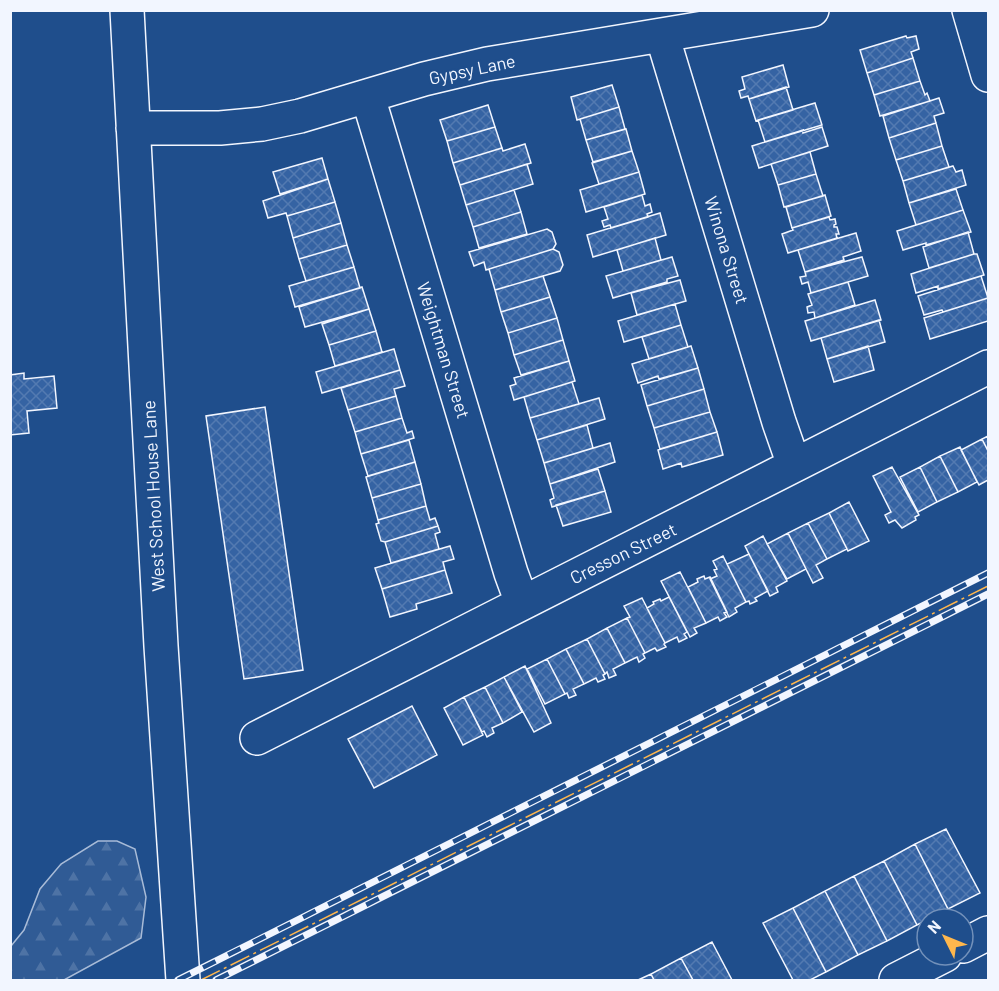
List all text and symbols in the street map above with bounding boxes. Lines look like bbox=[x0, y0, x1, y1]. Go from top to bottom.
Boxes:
street label: Gypsy Lane bbox=[427, 49, 517, 89]
street label: Winona Street bbox=[700, 194, 754, 306]
street label: Weightman Street bbox=[413, 279, 475, 421]
street label: West School House Lane bbox=[137, 400, 169, 592]
street label: Cresson Street bbox=[566, 518, 680, 588]
north arrow bbox=[915, 907, 975, 967]
text: N bbox=[923, 916, 944, 937]

